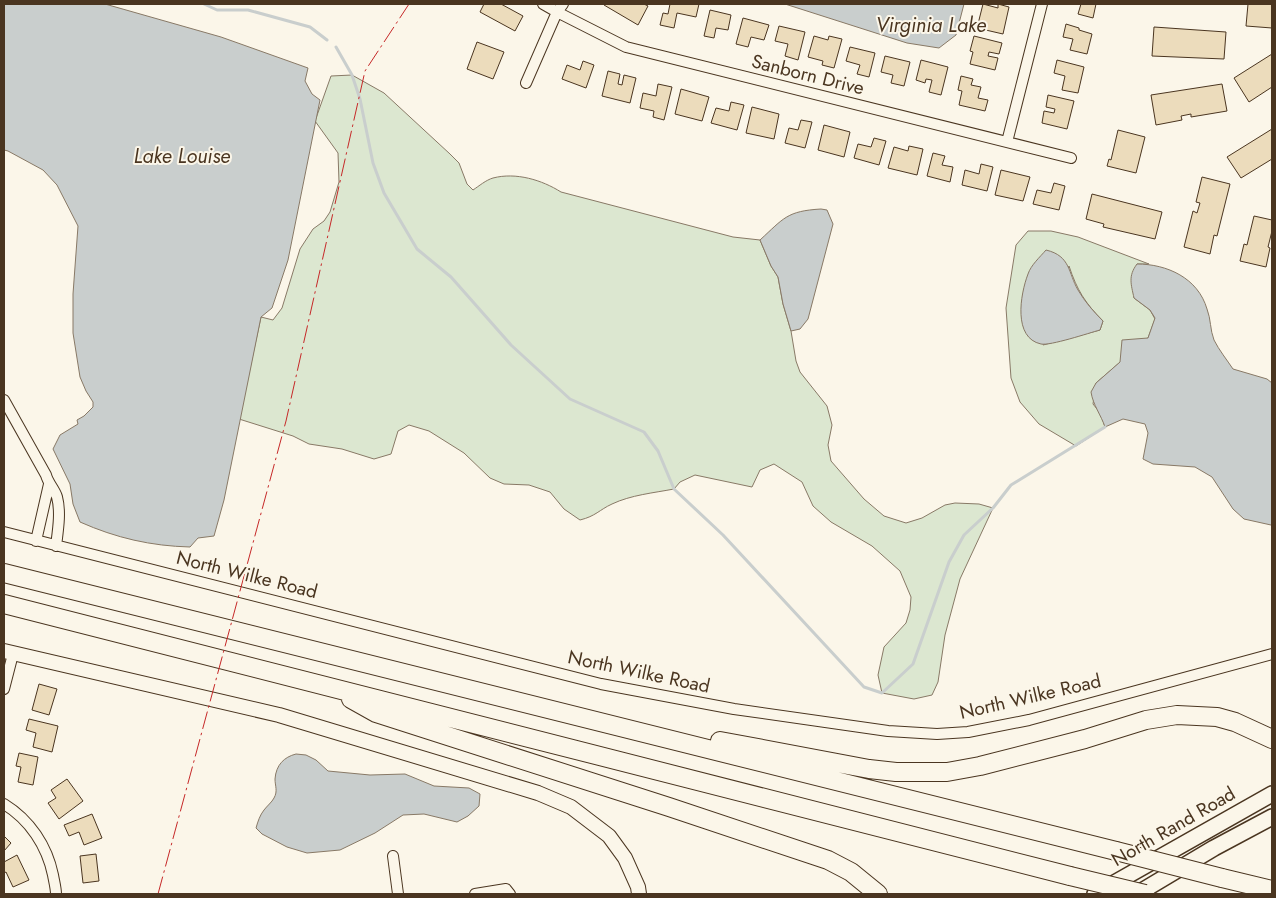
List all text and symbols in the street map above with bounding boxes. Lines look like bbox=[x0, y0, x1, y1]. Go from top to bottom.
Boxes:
water label: Virginia Lake bbox=[876, 11, 986, 40]
street label: Sanborn Drive bbox=[749, 47, 867, 102]
water label: Lake Louise bbox=[134, 142, 230, 171]
street label: North Wilke Road bbox=[174, 544, 320, 605]
street label: North Wilke Road bbox=[565, 643, 712, 700]
street label: North Wilke Road bbox=[957, 667, 1104, 726]
street label: North Rand Road bbox=[1106, 780, 1240, 873]

